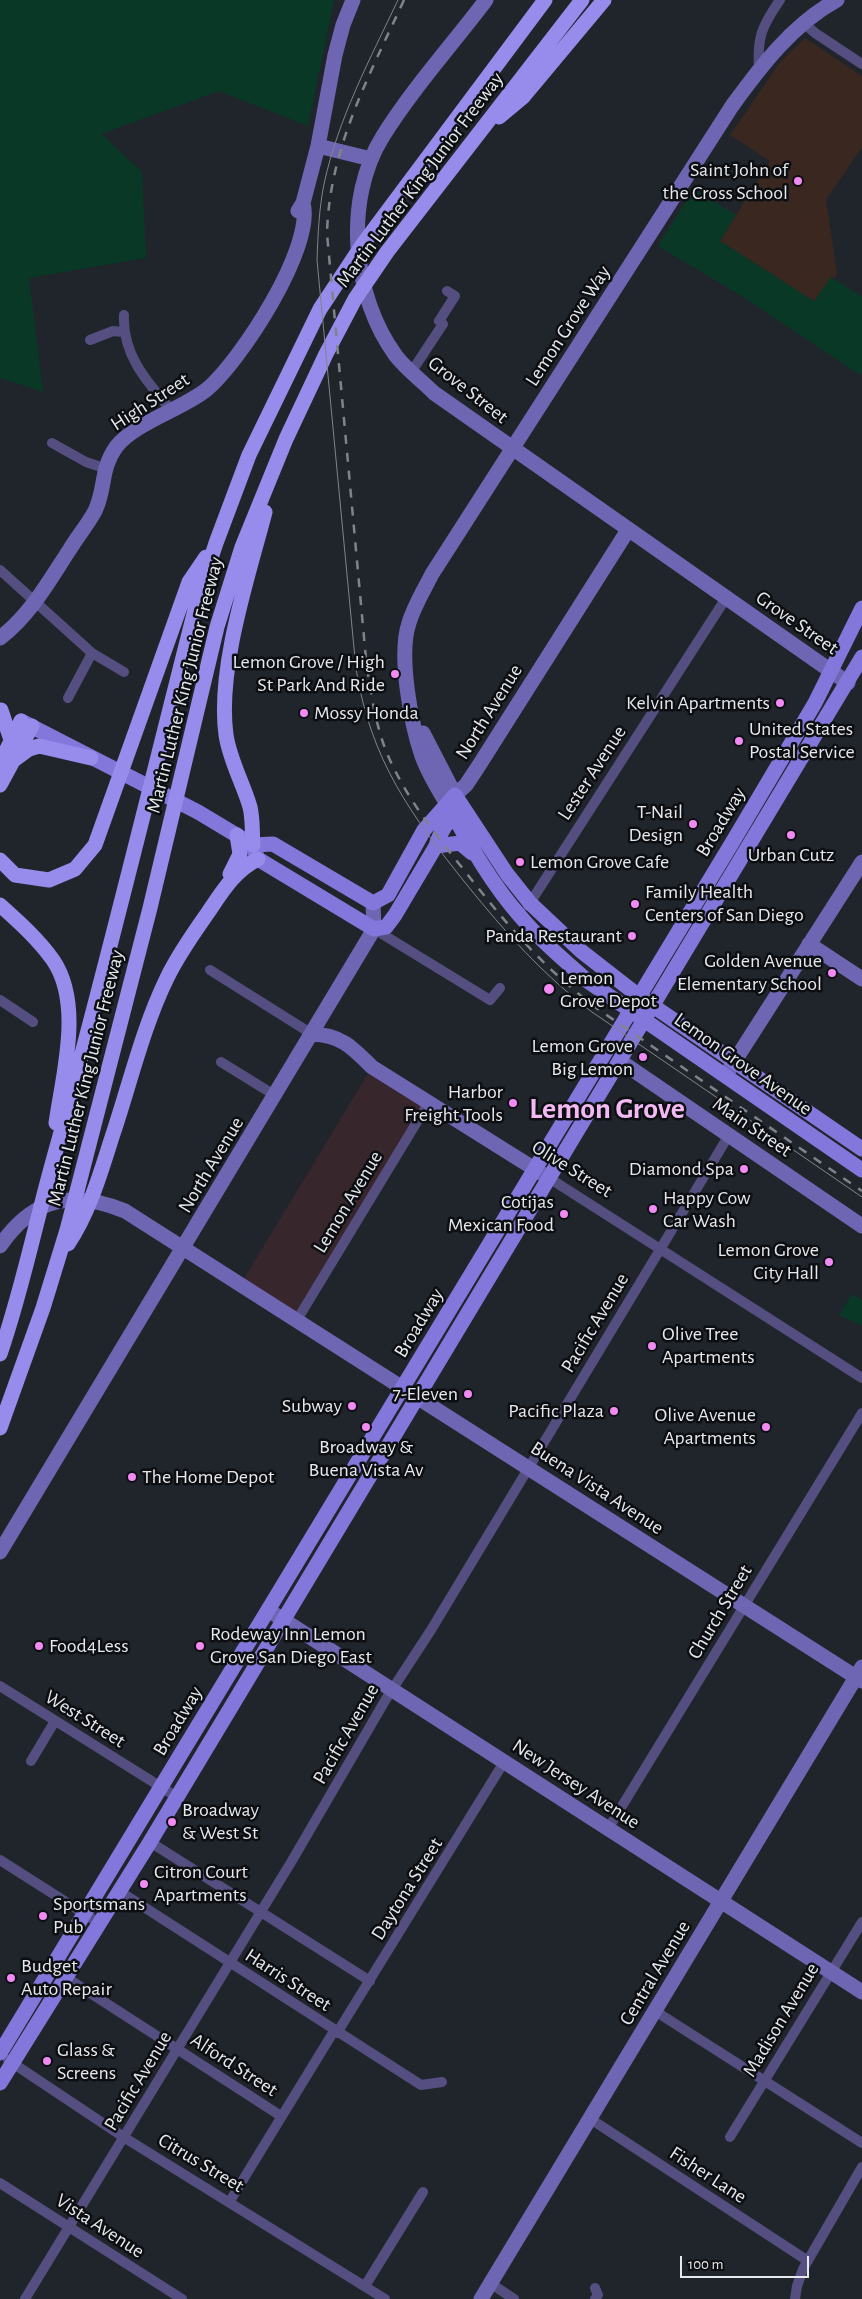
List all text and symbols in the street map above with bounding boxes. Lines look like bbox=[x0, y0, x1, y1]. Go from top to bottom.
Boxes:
street label: Martin Luther King Junior Freeway bbox=[331, 68, 509, 292]
place label: Saint John of the Cross School bbox=[663, 158, 788, 205]
marker: Saint John of the Cross School bbox=[792, 175, 804, 187]
street label: Lemon Grove Way bbox=[520, 261, 616, 391]
street label: Grove Street bbox=[423, 351, 513, 429]
street label: High Street bbox=[106, 368, 194, 436]
street label: Martin Luther King Junior Freeway bbox=[142, 554, 228, 816]
street label: Grove Street bbox=[751, 586, 843, 660]
place label: Lemon Grove / High St Park And Ride bbox=[233, 650, 385, 697]
street label: North Avenue bbox=[450, 660, 528, 764]
marker: Lemon Grove / High St Park And Ride bbox=[389, 668, 401, 680]
place label: Kelvin Apartments bbox=[626, 691, 770, 715]
marker: Kelvin Apartments bbox=[774, 697, 786, 709]
place label: Mossy Honda bbox=[314, 701, 419, 725]
marker: Mossy Honda bbox=[298, 707, 310, 719]
place label: United States Postal Service bbox=[749, 717, 855, 764]
street label: Lester Avenue bbox=[553, 721, 631, 825]
marker: United States Postal Service bbox=[733, 735, 745, 747]
street label: Broadway bbox=[691, 783, 751, 861]
place label: T-Nail Design bbox=[629, 800, 683, 847]
marker: T-Nail Design bbox=[687, 818, 699, 830]
marker: Urban Cutz bbox=[785, 829, 797, 841]
place label: Urban Cutz bbox=[748, 843, 834, 867]
place label: Lemon Grove Cafe bbox=[530, 850, 669, 874]
marker: Lemon Grove Cafe bbox=[514, 856, 526, 868]
place label: Family Health Centers of San Diego bbox=[645, 880, 804, 927]
marker: Family Health Centers of San Diego bbox=[629, 898, 641, 910]
place label: Panda Restaurant bbox=[485, 924, 622, 948]
marker: Panda Restaurant bbox=[626, 930, 638, 942]
street label: Martin Luther King Junior Freeway bbox=[43, 947, 129, 1209]
place label: Golden Avenue Elementary School bbox=[677, 949, 822, 996]
place label: Lemon Grove Depot bbox=[560, 966, 657, 1013]
marker: Golden Avenue Elementary School bbox=[826, 967, 838, 979]
marker: Lemon Grove Depot bbox=[542, 982, 556, 996]
street label: Lemon Grove Avenue bbox=[669, 1007, 817, 1121]
place label: Lemon Grove Big Lemon bbox=[532, 1034, 633, 1081]
marker: Lemon Grove Big Lemon bbox=[637, 1051, 649, 1063]
place label: Harbor Freight Tools bbox=[404, 1080, 503, 1127]
district label: Lemon Grove bbox=[529, 1091, 685, 1127]
street label: Main Street bbox=[708, 1092, 796, 1162]
marker: Harbor Freight Tools bbox=[507, 1097, 519, 1109]
street label: North Avenue bbox=[173, 1113, 249, 1217]
street label: Olive Street bbox=[527, 1135, 617, 1203]
street label: Lemon Avenue bbox=[308, 1147, 388, 1257]
place label: Diamond Spa bbox=[629, 1157, 734, 1181]
marker: Diamond Spa bbox=[738, 1163, 750, 1175]
place label: Happy Cow Car Wash bbox=[663, 1186, 750, 1233]
place label: Cotijas Mexican Food bbox=[448, 1190, 554, 1237]
marker: Happy Cow Car Wash bbox=[647, 1203, 659, 1215]
marker: Cotijas Mexican Food bbox=[558, 1208, 570, 1220]
place label: Lemon Grove City Hall bbox=[718, 1238, 819, 1285]
marker: Lemon Grove City Hall bbox=[823, 1256, 835, 1268]
street label: Pacific Avenue bbox=[556, 1269, 634, 1377]
street label: Broadway bbox=[389, 1284, 449, 1362]
place label: Olive Tree Apartments bbox=[662, 1322, 755, 1369]
marker: Olive Tree Apartments bbox=[646, 1340, 658, 1352]
place label: 7-Eleven bbox=[393, 1382, 458, 1406]
marker: 7-Eleven bbox=[462, 1388, 474, 1400]
place label: Subway bbox=[282, 1394, 342, 1418]
place label: Pacific Plaza bbox=[508, 1399, 604, 1423]
marker: Subway bbox=[346, 1400, 358, 1412]
place label: Olive Avenue Apartments bbox=[655, 1403, 756, 1450]
marker: Pacific Plaza bbox=[608, 1405, 620, 1417]
marker: Broadway & Buena Vista Av bbox=[360, 1421, 372, 1433]
marker: Olive Avenue Apartments bbox=[760, 1421, 772, 1433]
place label: Broadway & Buena Vista Av bbox=[308, 1435, 424, 1482]
street label: Buena Vista Avenue bbox=[526, 1436, 668, 1540]
place label: The Home Depot bbox=[142, 1465, 274, 1489]
marker: The Home Depot bbox=[126, 1471, 138, 1483]
street label: Church Street bbox=[682, 1561, 758, 1663]
place label: Rodeway Inn Lemon Grove San Diego East bbox=[210, 1622, 372, 1669]
place label: Food4Less bbox=[49, 1634, 129, 1658]
marker: Food4Less bbox=[33, 1640, 45, 1652]
marker: Rodeway Inn Lemon Grove San Diego East bbox=[194, 1640, 206, 1652]
street label: Pacific Avenue bbox=[308, 1679, 384, 1789]
street label: Broadway bbox=[148, 1682, 208, 1760]
street label: West Street bbox=[40, 1685, 130, 1753]
street label: New Jersey Avenue bbox=[508, 1734, 644, 1834]
place label: Broadway & West St bbox=[182, 1798, 259, 1845]
marker: Broadway & West St bbox=[166, 1816, 178, 1828]
street label: Daytona Street bbox=[366, 1833, 448, 1945]
place label: Citron Court Apartments bbox=[154, 1860, 248, 1907]
marker: Citron Court Apartments bbox=[138, 1878, 150, 1890]
place label: Sportsmans Pub bbox=[53, 1892, 145, 1939]
marker: Sportsmans Pub bbox=[37, 1910, 49, 1922]
street label: Central Avenue bbox=[614, 1916, 696, 2030]
street label: Harris Street bbox=[240, 1943, 336, 2017]
place label: Budget Auto Repair bbox=[21, 1954, 112, 2001]
street label: Madison Avenue bbox=[738, 1959, 824, 2081]
marker: Budget Auto Repair bbox=[5, 1972, 17, 1984]
street label: Pacific Avenue bbox=[99, 2027, 177, 2135]
street label: Alford Street bbox=[186, 2028, 282, 2102]
place label: Glass & Screens bbox=[57, 2038, 116, 2085]
marker: Glass & Screens bbox=[41, 2055, 53, 2067]
street label: Citrus Street bbox=[154, 2128, 248, 2198]
street label: Fisher Lane bbox=[665, 2141, 751, 2209]
street label: Vista Avenue bbox=[51, 2189, 149, 2263]
scale bar bbox=[682, 2246, 811, 2278]
text: 100 m bbox=[688, 2257, 723, 2272]

